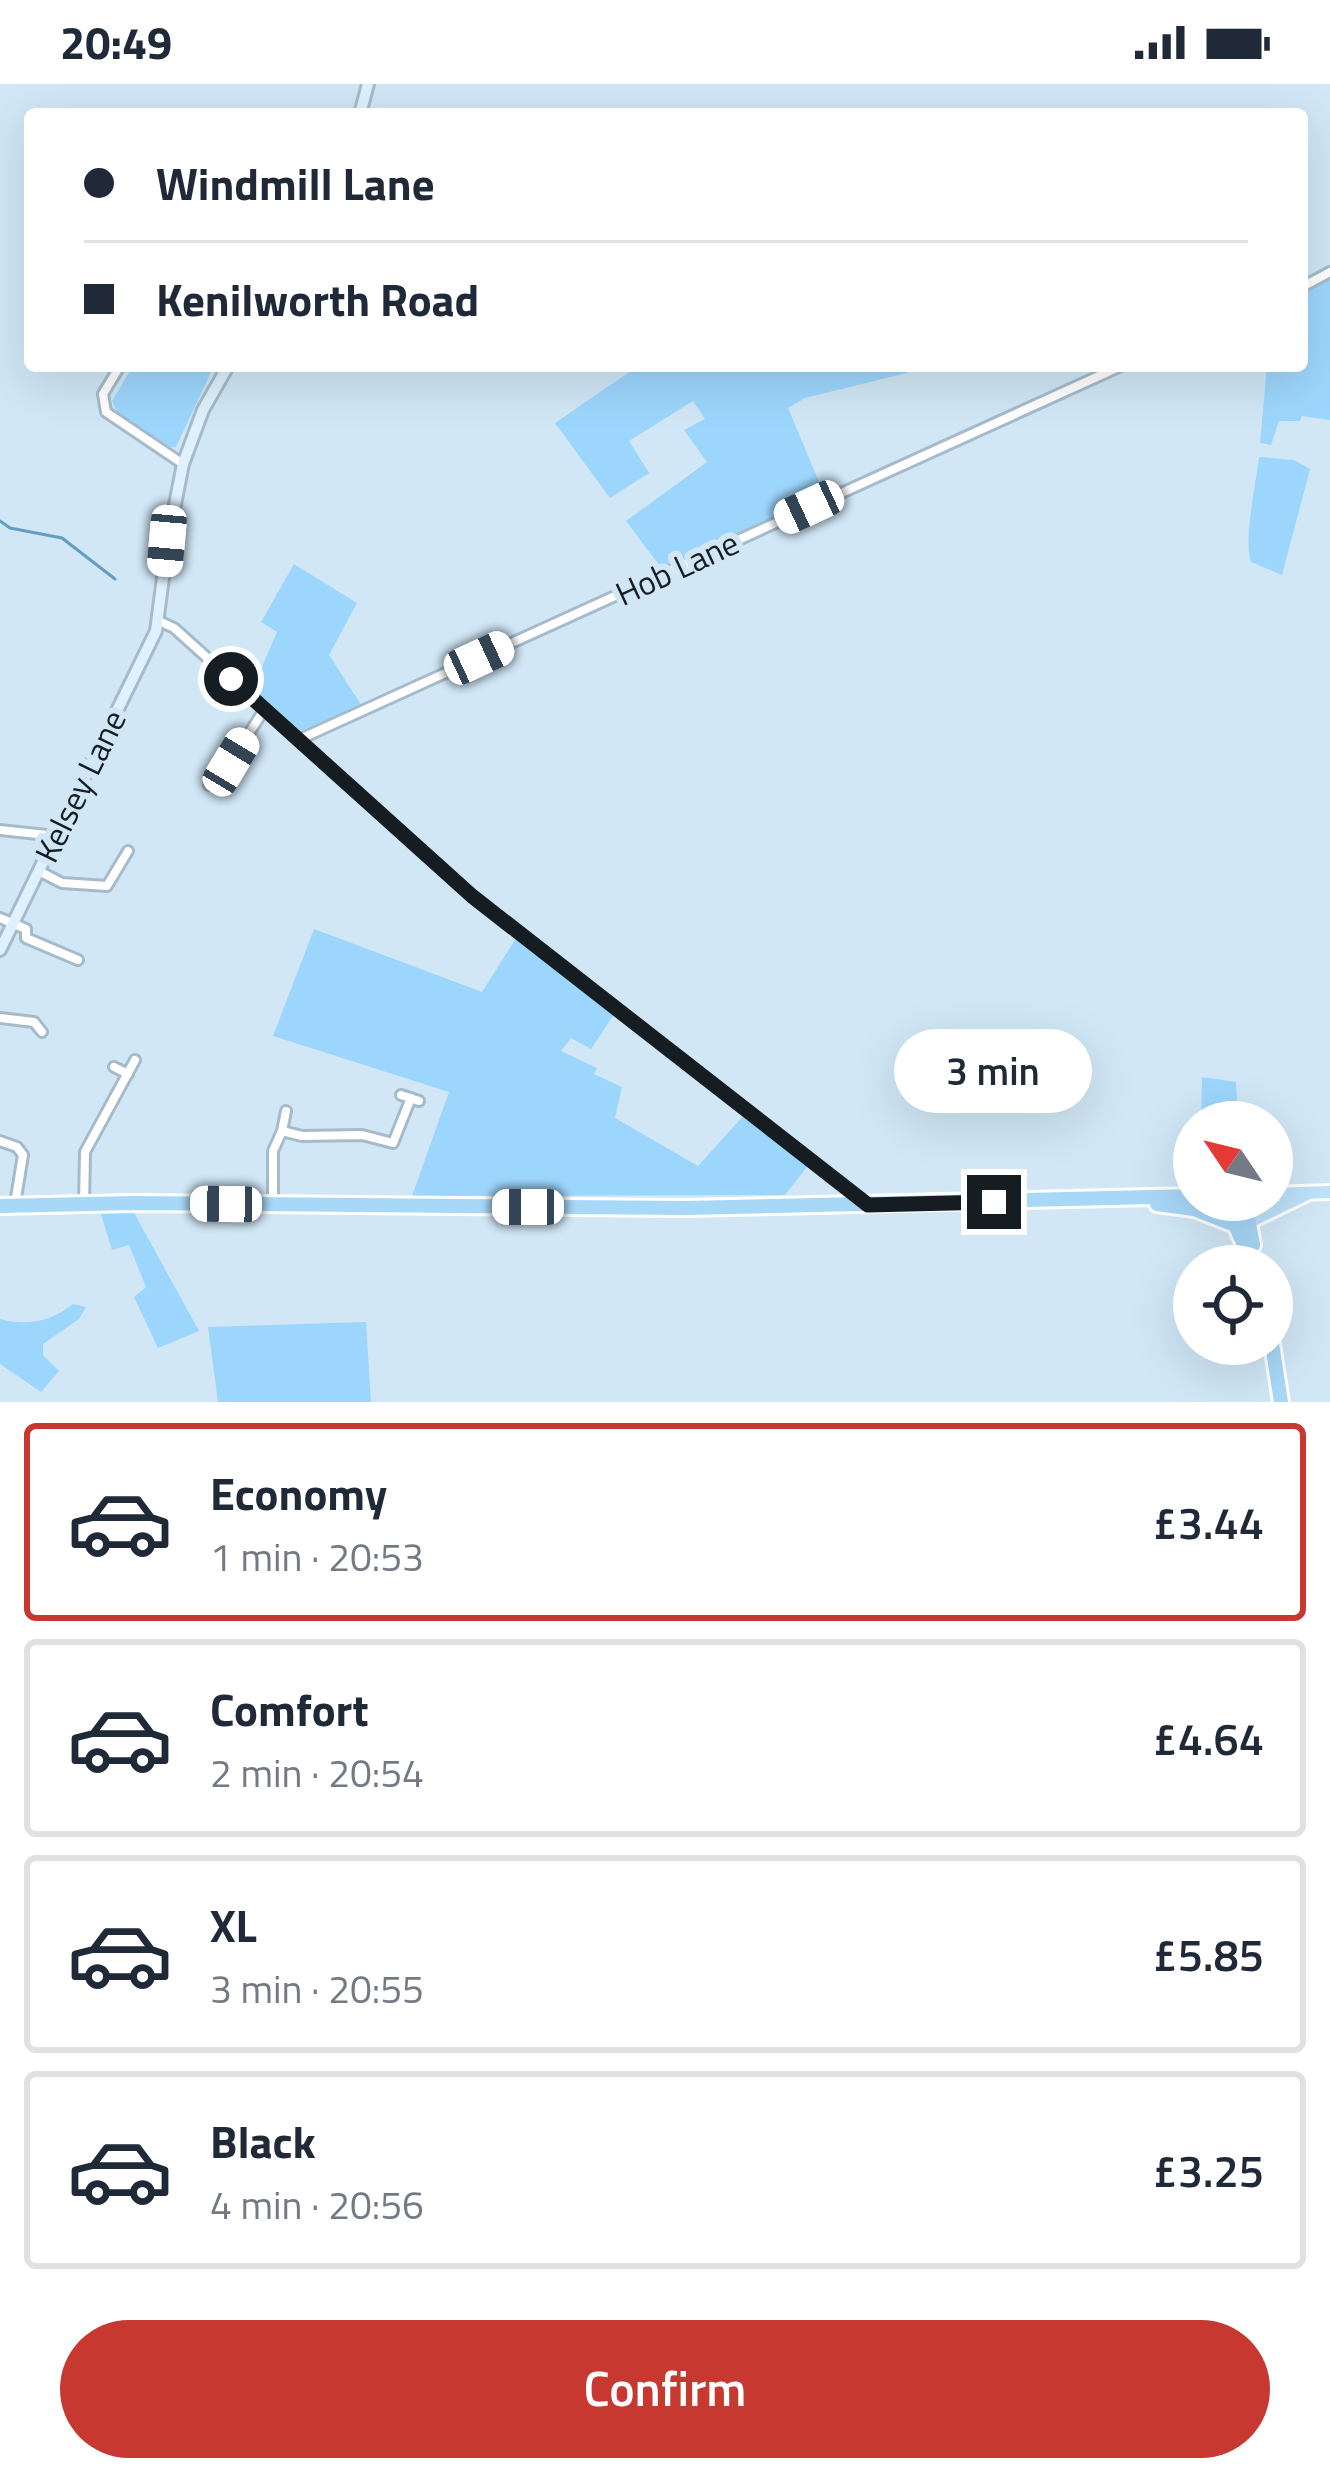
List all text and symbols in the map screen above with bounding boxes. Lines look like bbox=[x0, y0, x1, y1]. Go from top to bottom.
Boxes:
text: 20:49 bbox=[60, 8, 172, 76]
text: Windmill Lane bbox=[156, 149, 435, 217]
text: Kenilworth Road bbox=[156, 265, 479, 333]
car bbox=[769, 475, 849, 539]
car bbox=[146, 504, 188, 578]
street label: Hob Lane bbox=[607, 518, 747, 618]
car bbox=[439, 626, 519, 690]
route start bbox=[204, 652, 258, 706]
street label: Kelsey Lane bbox=[22, 701, 138, 871]
car bbox=[197, 722, 265, 802]
callout: 3 min bbox=[895, 1028, 1093, 1112]
text: 3 min bbox=[946, 1041, 1040, 1100]
north arrow bbox=[1173, 1101, 1293, 1221]
map controls bbox=[1173, 1101, 1293, 1365]
route end bbox=[967, 1175, 1021, 1229]
car bbox=[190, 1185, 262, 1223]
car bbox=[492, 1189, 564, 1225]
button: locate bbox=[1173, 1245, 1293, 1365]
text: Economy bbox=[210, 1459, 387, 1527]
icon: car bbox=[66, 1468, 174, 1576]
text: £3.44 bbox=[1152, 1488, 1264, 1556]
text: 1 min · 20:53 bbox=[210, 1527, 424, 1586]
text: Comfort bbox=[210, 1675, 369, 1743]
icon: car bbox=[66, 1684, 174, 1792]
text: £4.64 bbox=[1152, 1704, 1264, 1772]
text: 2 min · 20:54 bbox=[210, 1743, 424, 1802]
text: XL bbox=[210, 1891, 257, 1959]
icon: car bbox=[66, 1900, 174, 2008]
text: £5.85 bbox=[1152, 1920, 1264, 1988]
text: 3 min · 20:55 bbox=[210, 1959, 424, 2018]
text: Black bbox=[210, 2107, 316, 2175]
icon: car bbox=[66, 2116, 174, 2224]
text: £3.25 bbox=[1152, 2136, 1264, 2204]
text: 4 min · 20:56 bbox=[210, 2175, 424, 2234]
button: Confirm bbox=[60, 2320, 1270, 2458]

